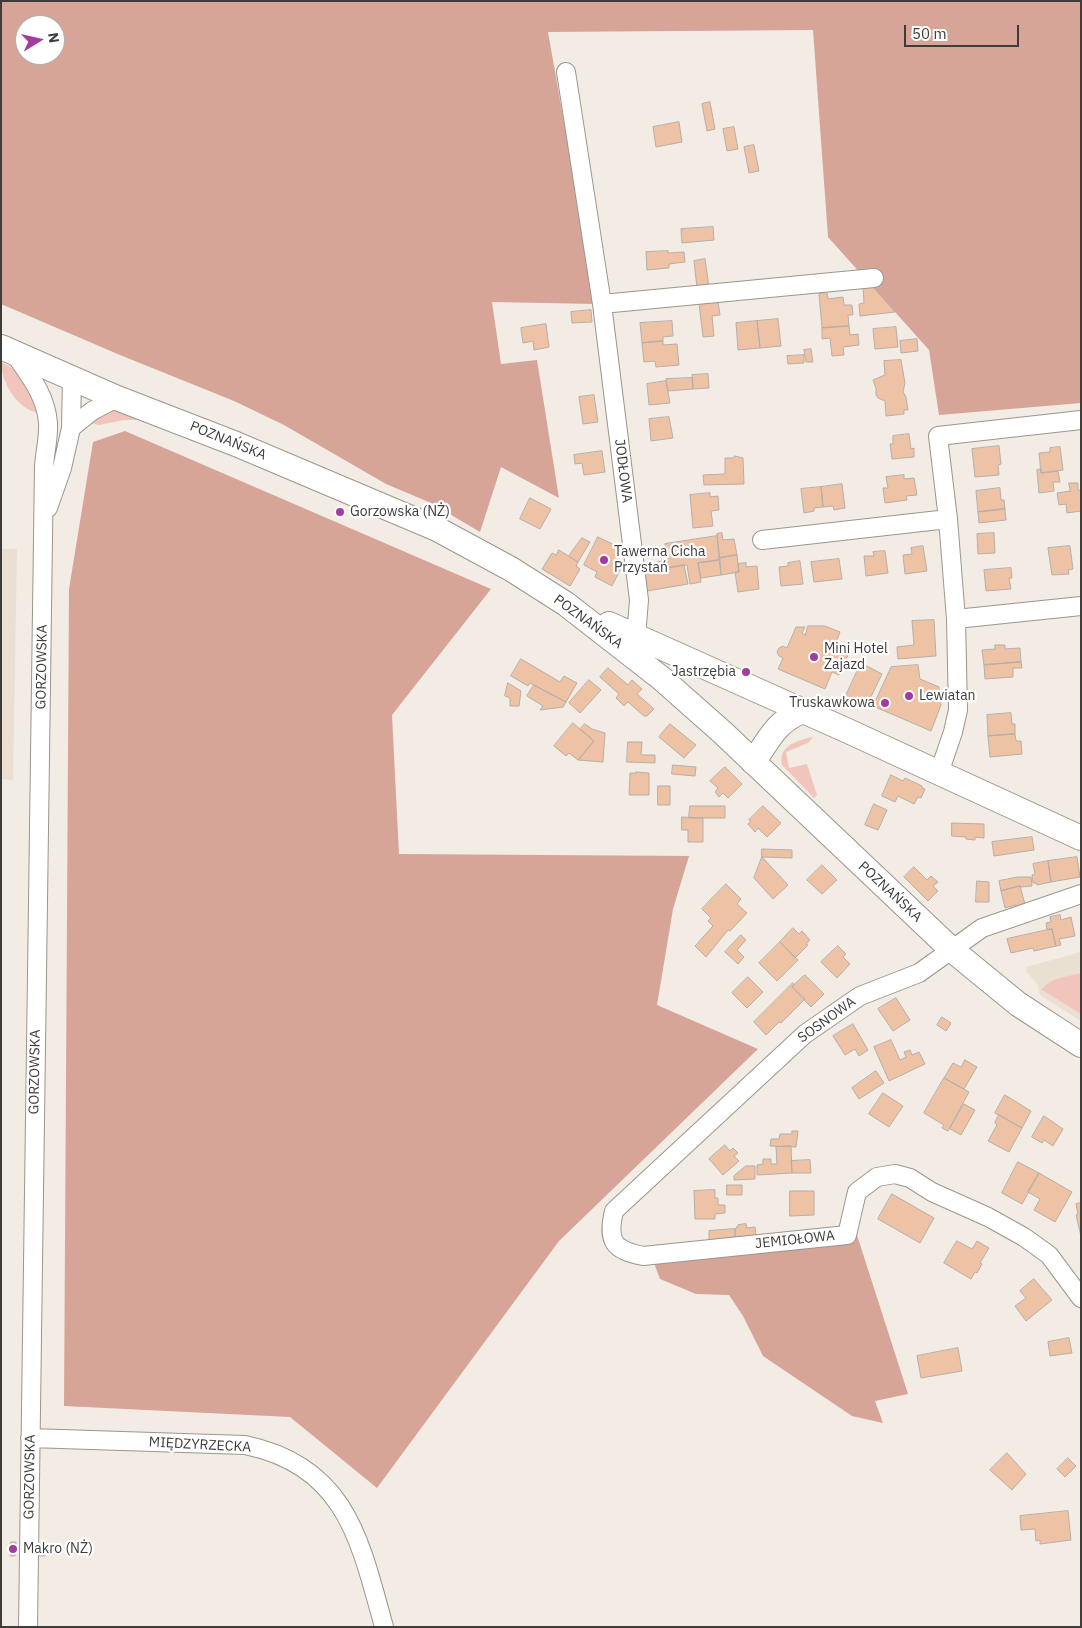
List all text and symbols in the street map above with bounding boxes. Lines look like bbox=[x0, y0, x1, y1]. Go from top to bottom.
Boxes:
north arrow bbox=[15, 15, 65, 65]
scale bar bbox=[907, 15, 1022, 47]
text: 50 m bbox=[912, 24, 947, 43]
text: N bbox=[44, 31, 64, 44]
street label: POZNAŃSKA bbox=[187, 418, 269, 464]
street label: JODŁOWA bbox=[611, 438, 635, 504]
place label: Gorzowska (NŻ) bbox=[350, 504, 450, 520]
marker: Gorzowska (NŻ) bbox=[334, 506, 346, 518]
place label: Tawerna Cicha Przystań bbox=[614, 544, 705, 576]
marker: Tawerna Cicha Przystań bbox=[598, 554, 610, 566]
street label: POZNAŃSKA bbox=[550, 591, 626, 653]
street label: GORZOWSKA bbox=[33, 624, 51, 710]
place label: Mini Hotel Zajazd bbox=[824, 641, 888, 674]
marker: Mini Hotel Zajazd bbox=[808, 651, 820, 663]
place label: Jastrzębia bbox=[671, 664, 736, 680]
marker: Jastrzębia bbox=[740, 666, 752, 678]
place label: Lewiatan bbox=[919, 688, 976, 704]
marker: Lewiatan bbox=[903, 690, 915, 702]
place label: Truskawkowa bbox=[789, 695, 875, 711]
marker: Truskawkowa bbox=[879, 697, 891, 709]
street label: POZNAŃSKA bbox=[855, 858, 925, 926]
street label: SOSNOWA bbox=[795, 993, 859, 1047]
street label: GORZOWSKA bbox=[26, 1029, 44, 1115]
street label: JEMIOŁOWA bbox=[754, 1227, 836, 1253]
street label: GORZOWSKA bbox=[21, 1434, 39, 1520]
street label: MIĘDZYRZECKA bbox=[148, 1434, 252, 1456]
place label: Makro (NŻ) bbox=[23, 1541, 93, 1557]
marker: Makro (NŻ) bbox=[7, 1543, 19, 1555]

